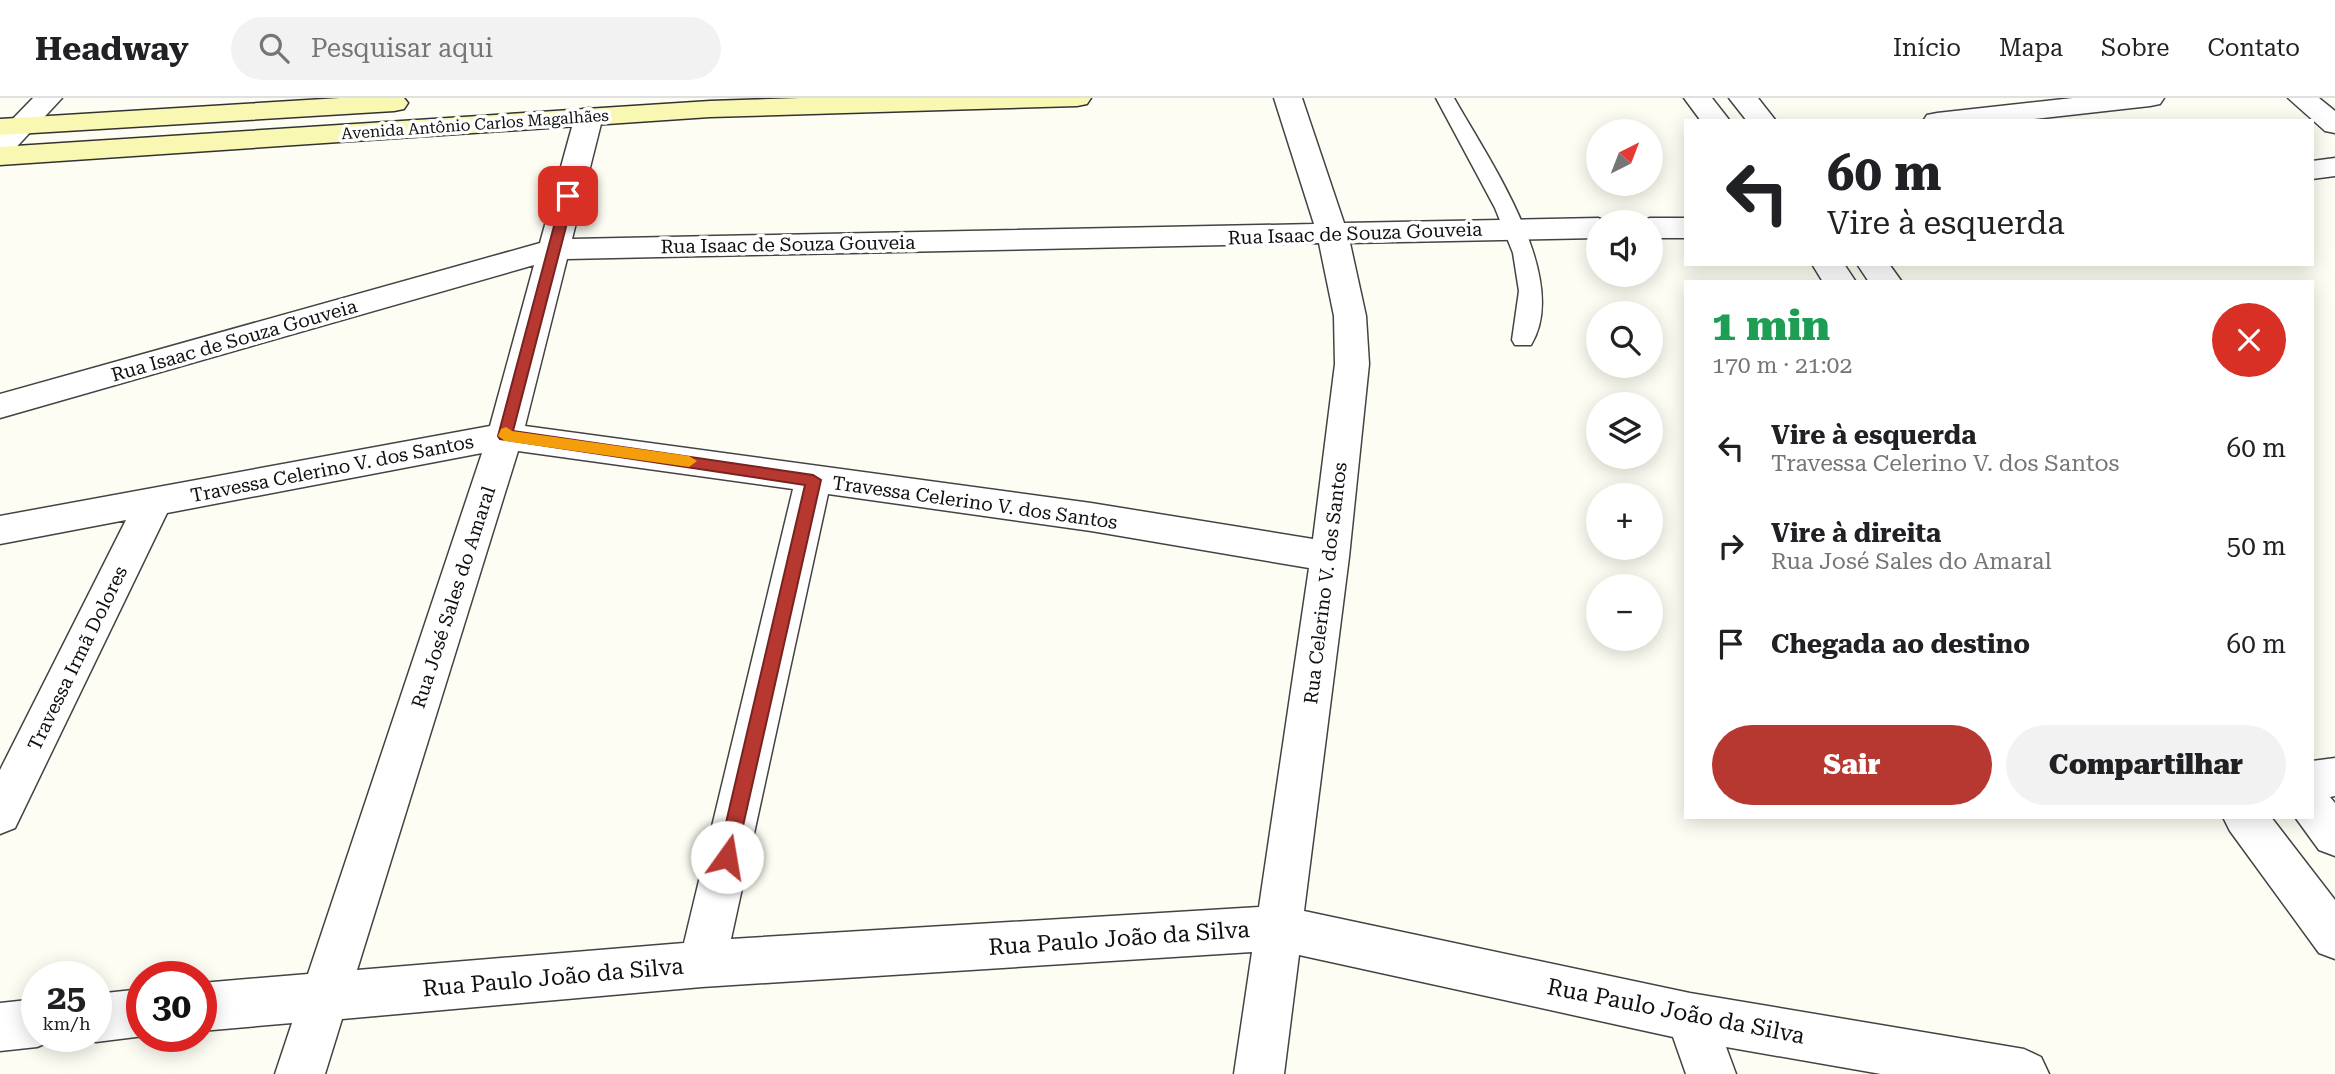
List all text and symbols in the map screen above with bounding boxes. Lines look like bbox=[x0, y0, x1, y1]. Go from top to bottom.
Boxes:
search box bbox=[231, 17, 721, 80]
text: Headway bbox=[35, 29, 189, 68]
icon: search bbox=[255, 29, 293, 67]
text: Pesquisar aqui bbox=[311, 33, 493, 63]
text: Início bbox=[1893, 34, 1961, 62]
text: Mapa bbox=[1999, 34, 2063, 62]
text: Sobre bbox=[2101, 34, 2169, 62]
text: Contato bbox=[2207, 34, 2300, 62]
street label: Avenida Antônio Carlos Magalhães bbox=[341, 106, 610, 143]
north arrow bbox=[1586, 119, 1662, 196]
map controls bbox=[1586, 119, 1663, 651]
text: 60 m bbox=[1827, 145, 1942, 202]
icon: left bbox=[1712, 147, 1803, 238]
pin bbox=[538, 166, 598, 226]
icon: arrive bbox=[549, 177, 587, 215]
text: Vire à esquerda bbox=[1827, 204, 2065, 242]
button: sound bbox=[1586, 210, 1663, 287]
street label: Rua Isaac de Souza Gouveia bbox=[1227, 218, 1483, 249]
street label: Rua Isaac de Souza Gouveia bbox=[660, 231, 916, 258]
street label: Rua Isaac de Souza Gouveia bbox=[109, 294, 360, 387]
button: search bbox=[1586, 301, 1663, 378]
text: 1 min bbox=[1712, 301, 1830, 350]
button: close bbox=[2212, 303, 2286, 377]
text: 170 m · 21:02 bbox=[1712, 352, 1852, 379]
button: layers bbox=[1586, 392, 1663, 469]
text: Vire à esquerda bbox=[1771, 420, 1976, 450]
icon: left bbox=[1712, 429, 1750, 467]
street label: Travessa Celerino V. dos Santos bbox=[189, 430, 476, 507]
text: 60 m bbox=[2227, 433, 2286, 463]
text: Travessa Celerino V. dos Santos bbox=[1771, 450, 2119, 477]
street label: Rua Celerino V. dos Santos bbox=[1299, 461, 1352, 705]
street label: Travessa Celerino V. dos Santos bbox=[831, 471, 1119, 534]
street label: Rua José Sales do Amaral bbox=[407, 483, 500, 711]
button: + bbox=[1586, 483, 1663, 560]
text: Vire à direita bbox=[1771, 518, 1941, 548]
icon: right bbox=[1712, 527, 1750, 565]
text: 50 m bbox=[2227, 531, 2286, 561]
text: Rua José Sales do Amaral bbox=[1771, 548, 2052, 575]
street label: Travessa Irmã Dolores bbox=[23, 562, 132, 754]
button: − bbox=[1586, 574, 1663, 651]
icon: arrive bbox=[1712, 625, 1750, 663]
text: Chegada ao destino bbox=[1771, 629, 2030, 659]
text: 60 m bbox=[2227, 629, 2286, 659]
button: Sair bbox=[1712, 725, 1992, 805]
button: Compartilhar bbox=[2006, 725, 2286, 805]
position arrow bbox=[690, 820, 764, 894]
street label: Rua Paulo João da Silva bbox=[987, 916, 1251, 961]
street label: Rua Paulo João da Silva bbox=[421, 953, 685, 1002]
speed limit sign: 30 bbox=[126, 961, 217, 1052]
street label: Rua Paulo João da Silva bbox=[1545, 973, 1808, 1050]
text: 25 bbox=[47, 977, 86, 1018]
text: km/h bbox=[42, 1013, 91, 1034]

